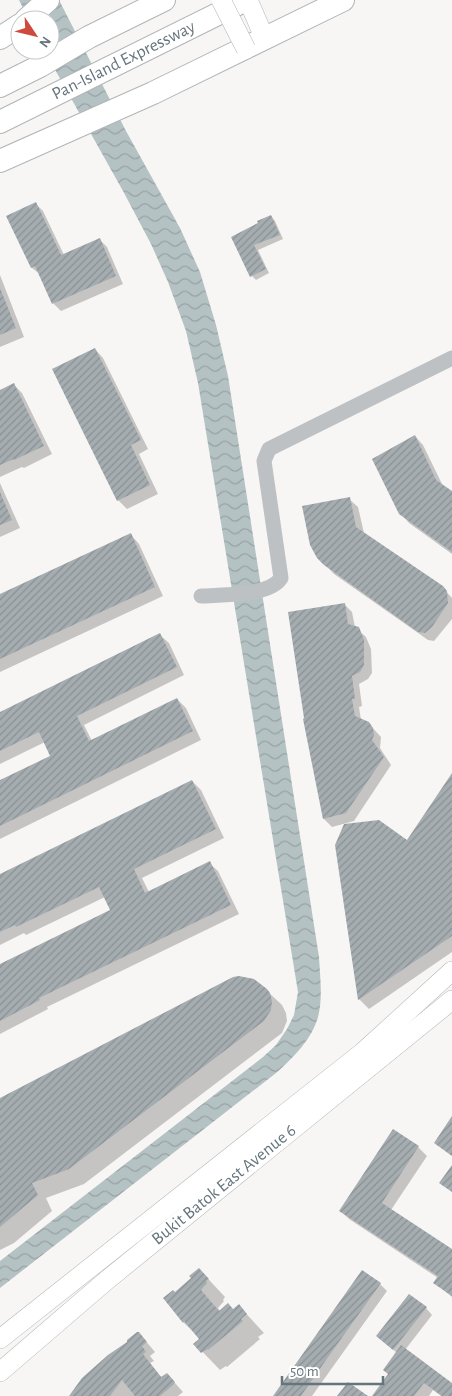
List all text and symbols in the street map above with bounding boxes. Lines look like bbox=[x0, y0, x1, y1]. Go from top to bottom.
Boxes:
north arrow bbox=[10, 10, 60, 60]
street label: Pan-Island Expressway bbox=[49, 18, 198, 104]
text: N bbox=[36, 34, 53, 50]
street label: Bukit Batok East Avenue 6 bbox=[149, 1121, 300, 1249]
scale bar bbox=[282, 1354, 383, 1386]
text: 50 m bbox=[290, 1364, 319, 1379]

